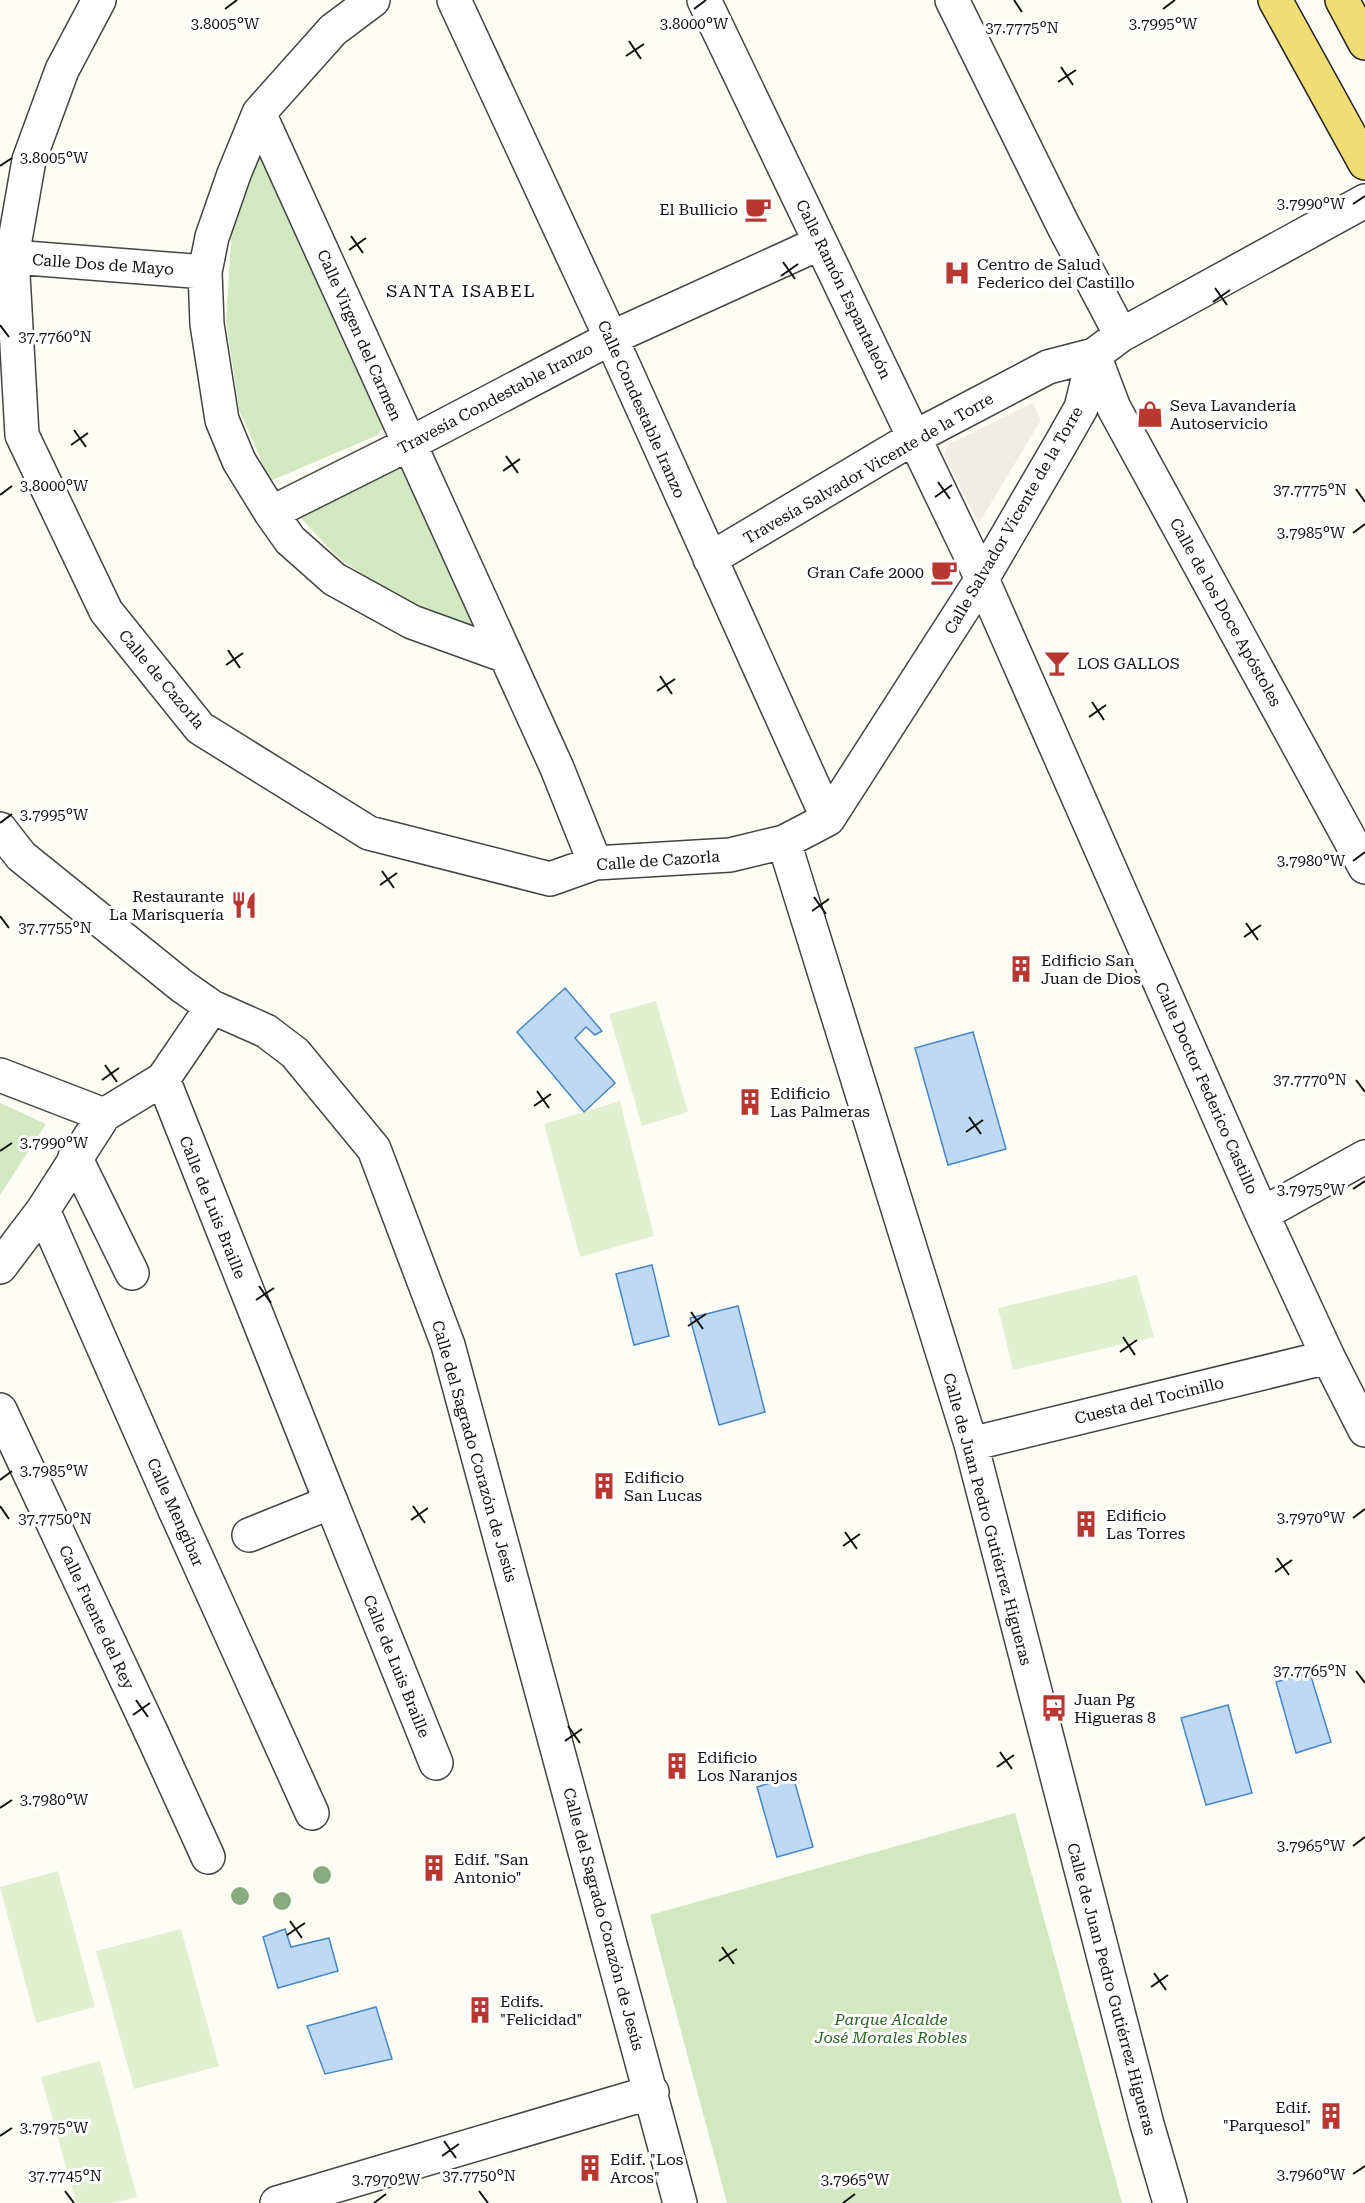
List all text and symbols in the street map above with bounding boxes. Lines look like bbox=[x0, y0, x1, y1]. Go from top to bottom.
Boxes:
text: 3.8005°W bbox=[191, 15, 260, 33]
text: 3.8000°W bbox=[660, 15, 729, 33]
text: 3.7995°W bbox=[1129, 15, 1198, 33]
text: 37.7775°N bbox=[985, 19, 1059, 37]
text: 3.8005°W bbox=[20, 149, 89, 167]
cafe icon: El Bullicio bbox=[743, 194, 773, 224]
text: 3.7990°W bbox=[1277, 195, 1346, 213]
street label: Calle Ramón Espantaleón bbox=[792, 197, 895, 382]
place label: El Bullicio bbox=[659, 200, 738, 219]
street label: Calle Virgen del Carmen bbox=[313, 247, 406, 424]
street label: Calle Dos de Mayo bbox=[31, 250, 175, 279]
place label: Centro de Salud Federico del Castillo bbox=[977, 255, 1135, 292]
hospital icon: Centro de Salud Federico del Castillo bbox=[942, 258, 972, 288]
district label: SANTA ISABEL bbox=[386, 280, 536, 301]
street label: Calle Condestable Iranzo bbox=[594, 317, 689, 501]
text: 37.7760°N bbox=[18, 328, 92, 346]
street label: Travesía Condestable Iranzo bbox=[394, 339, 596, 458]
street label: Travesía Salvador Vicente de la Torre bbox=[740, 389, 997, 548]
place label: Seva Lavandería Autoservicio bbox=[1170, 396, 1296, 433]
shop icon: Seva Lavandería Autoservicio bbox=[1135, 399, 1165, 429]
street label: Calle Salvador Vicente de la Torre bbox=[940, 403, 1087, 637]
text: 3.8000°W bbox=[20, 477, 89, 495]
text: 37.7775°N bbox=[1273, 481, 1347, 499]
street label: Calle de los Doce Apóstoles bbox=[1166, 515, 1286, 710]
text: 3.7985°W bbox=[1277, 524, 1346, 542]
cafe icon: Gran Cafe 2000 bbox=[929, 557, 959, 587]
place label: Gran Cafe 2000 bbox=[807, 563, 924, 582]
street label: Calle de Cazorla bbox=[115, 626, 209, 733]
bar icon: LOS GALLOS bbox=[1042, 648, 1072, 678]
place label: LOS GALLOS bbox=[1077, 654, 1180, 673]
text: 3.7995°W bbox=[20, 806, 89, 824]
street label: Calle de Cazorla bbox=[596, 847, 721, 874]
text: 3.7980°W bbox=[1277, 852, 1346, 870]
place label: Restaurante La Marisquería bbox=[109, 887, 224, 924]
restaurant icon: Restaurante La Marisquería bbox=[229, 890, 259, 920]
text: 37.7755°N bbox=[18, 919, 92, 937]
place label: Edificio San Juan de Dios bbox=[1041, 951, 1141, 988]
building icon: Edificio San Juan de Dios bbox=[1006, 954, 1036, 984]
street label: Calle Doctor Federico Castillo bbox=[1151, 979, 1262, 1197]
text: 37.7770°N bbox=[1273, 1071, 1347, 1089]
place label: Edificio Las Palmeras bbox=[770, 1084, 870, 1121]
building icon: Edificio Las Palmeras bbox=[735, 1087, 765, 1117]
street label: Calle de Luis Braille bbox=[175, 1133, 250, 1282]
text: 3.7990°W bbox=[20, 1134, 89, 1152]
text: 3.7975°W bbox=[1277, 1181, 1346, 1199]
street label: Calle del Sagrado Corazón de Jesús bbox=[428, 1318, 521, 1585]
street label: Calle de Juan Pedro Gutiérrez Higueras bbox=[939, 1371, 1036, 1668]
street label: Cuesta del Tocinillo bbox=[1073, 1373, 1226, 1428]
street label: Calle Mengíbar bbox=[143, 1455, 208, 1570]
text: 3.7985°W bbox=[20, 1462, 89, 1480]
place label: Edificio San Lucas bbox=[624, 1468, 703, 1505]
building icon: Edificio San Lucas bbox=[589, 1471, 619, 1501]
place label: Edificio Las Torres bbox=[1106, 1506, 1186, 1543]
building icon: Edificio Las Torres bbox=[1071, 1509, 1101, 1539]
text: 3.7970°W bbox=[1277, 1509, 1346, 1527]
text: 37.7750°N bbox=[18, 1510, 92, 1528]
street label: Calle Fuente del Rey bbox=[55, 1542, 139, 1693]
street label: Calle de Luis Braille bbox=[359, 1592, 434, 1741]
text: 37.7765°N bbox=[1273, 1662, 1347, 1680]
place label: Juan Pg Higueras 8 bbox=[1074, 1690, 1156, 1727]
bus stop icon: Juan Pg Higueras 8 bbox=[1039, 1693, 1069, 1723]
place label: Edificio Los Naranjos bbox=[697, 1748, 798, 1785]
building icon: Edificio Los Naranjos bbox=[662, 1751, 692, 1781]
street label: Calle del Sagrado Corazón de Jesús bbox=[559, 1786, 648, 2053]
text: 3.7980°W bbox=[20, 1791, 89, 1809]
text: 3.7965°W bbox=[1277, 1837, 1346, 1855]
street label: Calle de Juan Pedro Gutiérrez Higueras bbox=[1063, 1841, 1160, 2138]
place label: Edif. "San Antonio" bbox=[454, 1850, 529, 1887]
building icon: Edif. "San Antonio" bbox=[419, 1853, 449, 1883]
place label: Edifs. "Felicidad" bbox=[500, 1992, 582, 2029]
building icon: Edifs. "Felicidad" bbox=[465, 1995, 495, 2025]
park label: Parque Alcalde José Morales Robles bbox=[814, 2010, 967, 2047]
place label: Edif. "Parquesol" bbox=[1223, 2098, 1311, 2135]
building icon: Edif. "Parquesol" bbox=[1316, 2101, 1346, 2131]
text: 3.7975°W bbox=[20, 2119, 89, 2137]
place label: Edif. "Los Arcos" bbox=[610, 2150, 684, 2187]
building icon: Edif. "Los Arcos" bbox=[575, 2153, 605, 2183]
text: 3.7960°W bbox=[1277, 2166, 1346, 2184]
text: 37.7745°N bbox=[28, 2167, 102, 2185]
text: 37.7750°N bbox=[442, 2167, 516, 2185]
text: 3.7970°W bbox=[352, 2171, 421, 2189]
text: 3.7965°W bbox=[821, 2171, 890, 2189]

